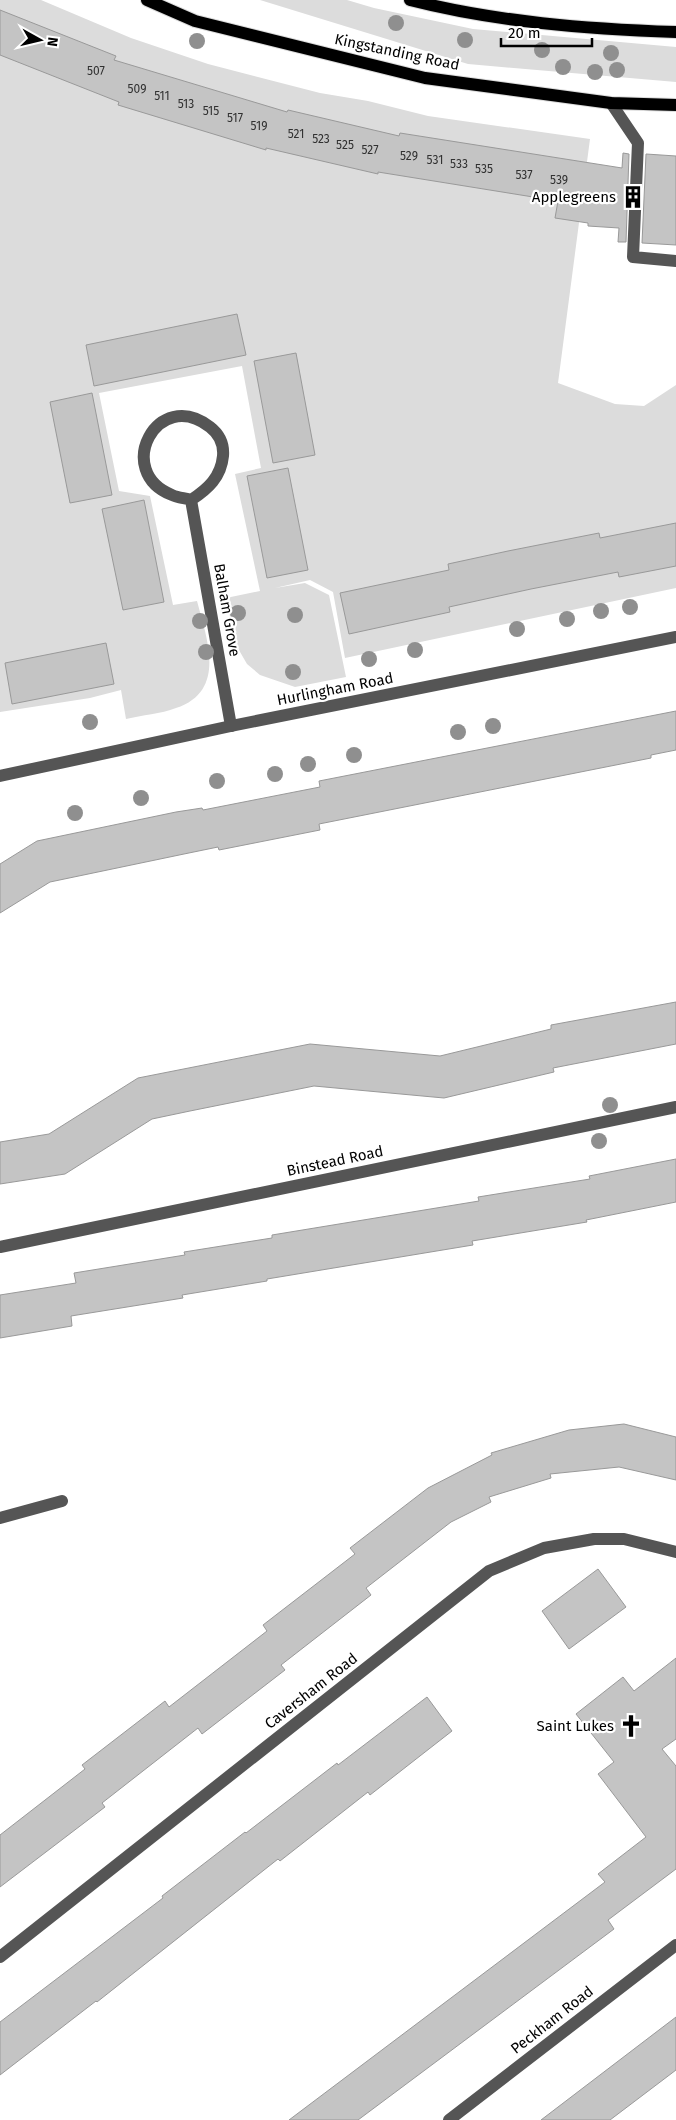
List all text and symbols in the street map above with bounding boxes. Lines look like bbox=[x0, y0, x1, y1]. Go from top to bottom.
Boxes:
north arrow bbox=[15, 15, 65, 65]
scale bar bbox=[501, 15, 592, 47]
text: 20 m bbox=[508, 24, 541, 42]
street label: Kingstanding Road bbox=[333, 30, 461, 74]
text: N bbox=[43, 36, 61, 48]
house number: 507 bbox=[87, 64, 105, 78]
house number: 509 bbox=[128, 82, 146, 96]
house number: 511 bbox=[154, 89, 170, 103]
house number: 513 bbox=[178, 97, 194, 111]
house number: 515 bbox=[203, 104, 219, 118]
house number: 517 bbox=[227, 111, 243, 125]
house number: 519 bbox=[251, 119, 267, 133]
house number: 521 bbox=[288, 127, 304, 141]
house number: 523 bbox=[312, 132, 330, 146]
house number: 525 bbox=[336, 138, 354, 152]
house number: 527 bbox=[361, 143, 379, 157]
house number: 529 bbox=[400, 149, 418, 163]
house number: 531 bbox=[427, 153, 443, 167]
house number: 533 bbox=[450, 157, 468, 171]
house number: 535 bbox=[475, 162, 493, 176]
house number: 537 bbox=[515, 168, 533, 182]
house number: 539 bbox=[550, 173, 568, 187]
building icon: Applegreens bbox=[620, 184, 646, 210]
place label: Applegreens bbox=[532, 188, 616, 206]
street label: Balham Grove bbox=[210, 562, 244, 658]
street label: Hurlingham Road bbox=[275, 669, 395, 709]
street label: Binstead Road bbox=[285, 1142, 385, 1180]
street label: Caversham Road bbox=[261, 1649, 361, 1733]
church icon: Saint Lukes bbox=[618, 1713, 644, 1739]
place label: Saint Lukes bbox=[537, 1717, 614, 1735]
street label: Peckham Road bbox=[507, 1982, 597, 2058]

